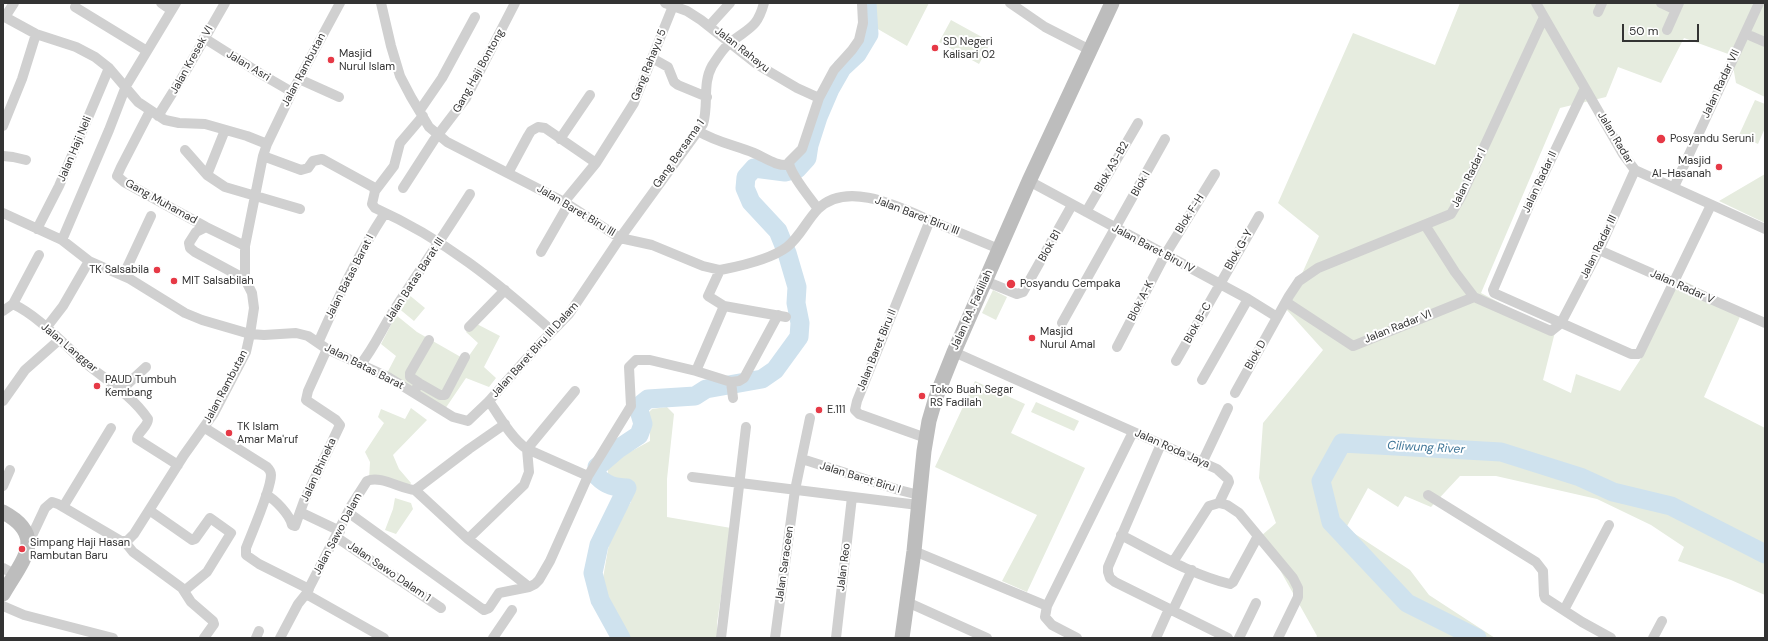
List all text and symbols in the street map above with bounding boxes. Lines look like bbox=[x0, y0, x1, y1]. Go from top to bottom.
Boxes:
scale bar bbox=[1624, 16, 1701, 42]
text: 50 m bbox=[1629, 23, 1658, 39]
street label: Jalan Kresek VI bbox=[168, 24, 216, 96]
street label: Jalan Rahayu bbox=[712, 24, 772, 76]
street label: Gang Haji Bontong bbox=[450, 27, 508, 115]
street label: Gang Rahayu 5 bbox=[629, 27, 669, 103]
street label: Jalan Rambutan bbox=[279, 31, 329, 109]
place label: SD Negeri Kalisari 02 bbox=[943, 35, 995, 61]
marker: SD Negeri Kalisari 02 bbox=[930, 43, 940, 53]
place label: Masjid Nurul Islam bbox=[339, 47, 395, 73]
street label: Jalan Asri bbox=[224, 48, 272, 84]
street label: Jalan Radar VII bbox=[1699, 48, 1743, 120]
marker: Masjid Nurul Islam bbox=[326, 55, 336, 65]
street label: Jalan Radar bbox=[1594, 110, 1636, 166]
street label: Jalan Haji Neli bbox=[55, 114, 95, 184]
street label: Gang Bersama 1 bbox=[651, 117, 707, 191]
place label: Posyandu Seruni bbox=[1670, 132, 1754, 146]
marker: Posyandu Seruni bbox=[1655, 133, 1667, 145]
street label: Blok A3-B2 bbox=[1092, 139, 1132, 195]
street label: Jalan Radar I bbox=[1449, 146, 1489, 210]
street label: Jalan Radar II bbox=[1520, 149, 1560, 215]
place label: Masjid Al-Hasanah bbox=[1652, 154, 1711, 180]
marker: Masjid Al-Hasanah bbox=[1714, 162, 1724, 172]
street label: Blok I bbox=[1129, 169, 1153, 199]
street label: Gang Muhamad bbox=[123, 177, 199, 227]
street label: Jalan Baret Biru III bbox=[534, 182, 618, 240]
street label: Blok F-H bbox=[1173, 192, 1207, 236]
street label: Jalan Baret Biru III bbox=[873, 194, 961, 238]
street label: Jalan Radar III bbox=[1578, 213, 1620, 281]
street label: Jalan Baret Biru IV bbox=[1110, 222, 1196, 276]
street label: Blok B1 bbox=[1036, 228, 1064, 264]
street label: Blok G-Y bbox=[1222, 228, 1256, 272]
street label: Jalan Batas Barat I bbox=[323, 233, 377, 321]
street label: Jalan Batas Barat III bbox=[383, 235, 447, 325]
place label: TK Salsabila bbox=[89, 263, 149, 277]
marker: TK Salsabila bbox=[152, 265, 162, 275]
street label: Jalan Radar V bbox=[1648, 267, 1716, 307]
street label: Jalan RA. Fadillah bbox=[948, 268, 996, 352]
place label: MIT Salsabilah bbox=[182, 274, 254, 288]
marker: MIT Salsabilah bbox=[169, 276, 179, 286]
place label: Posyandu Cempaka bbox=[1020, 277, 1120, 291]
marker: Posyandu Cempaka bbox=[1005, 278, 1017, 290]
street label: Blok A-K bbox=[1125, 279, 1157, 323]
street label: Jalan Baret Biru III Dalam bbox=[489, 300, 581, 400]
street label: Blok B-C bbox=[1181, 300, 1215, 346]
street label: Jalan Baret Biru II bbox=[855, 307, 899, 393]
street label: Jalan Radar VI bbox=[1362, 308, 1434, 346]
street label: Jalan Langgar bbox=[38, 321, 100, 375]
place label: Masjid Nurul Amal bbox=[1040, 325, 1095, 351]
marker: Masjid Nurul Amal bbox=[1027, 333, 1037, 343]
street label: Blok D bbox=[1243, 338, 1269, 372]
street label: Jalan Batas Barat bbox=[322, 341, 406, 393]
street label: Jalan Rambutan bbox=[201, 348, 251, 426]
place label: PAUD Tumbuh Kembang bbox=[105, 373, 176, 399]
marker: PAUD Tumbuh Kembang bbox=[92, 381, 102, 391]
place label: Toko Buah Segar RS Fadilah bbox=[930, 383, 1013, 409]
marker: Toko Buah Segar RS Fadilah bbox=[917, 391, 927, 401]
place label: E.111 bbox=[827, 403, 845, 417]
marker: E.111 bbox=[814, 405, 824, 415]
place label: TK Islam Amar Ma'ruf bbox=[237, 420, 298, 446]
street label: Jalan Roda Jaya bbox=[1132, 427, 1212, 471]
marker: TK Islam Amar Ma'ruf bbox=[224, 428, 234, 438]
street label: Jalan Bhineka bbox=[298, 436, 340, 504]
water label: Ciliwung River bbox=[1387, 439, 1465, 457]
street label: Jalan Baret Biru I bbox=[818, 459, 902, 497]
street label: Jalan Sawo Dalam bbox=[311, 491, 365, 577]
street label: Jalan Saraceen bbox=[773, 525, 797, 603]
place label: Simpang Haji Hasan Rambutan Baru bbox=[30, 536, 130, 562]
street label: Jalan Sawo Dalam 1 bbox=[345, 539, 433, 605]
street label: Jalan Reo bbox=[835, 542, 853, 592]
marker: Simpang Haji Hasan Rambutan Baru bbox=[17, 544, 27, 554]

